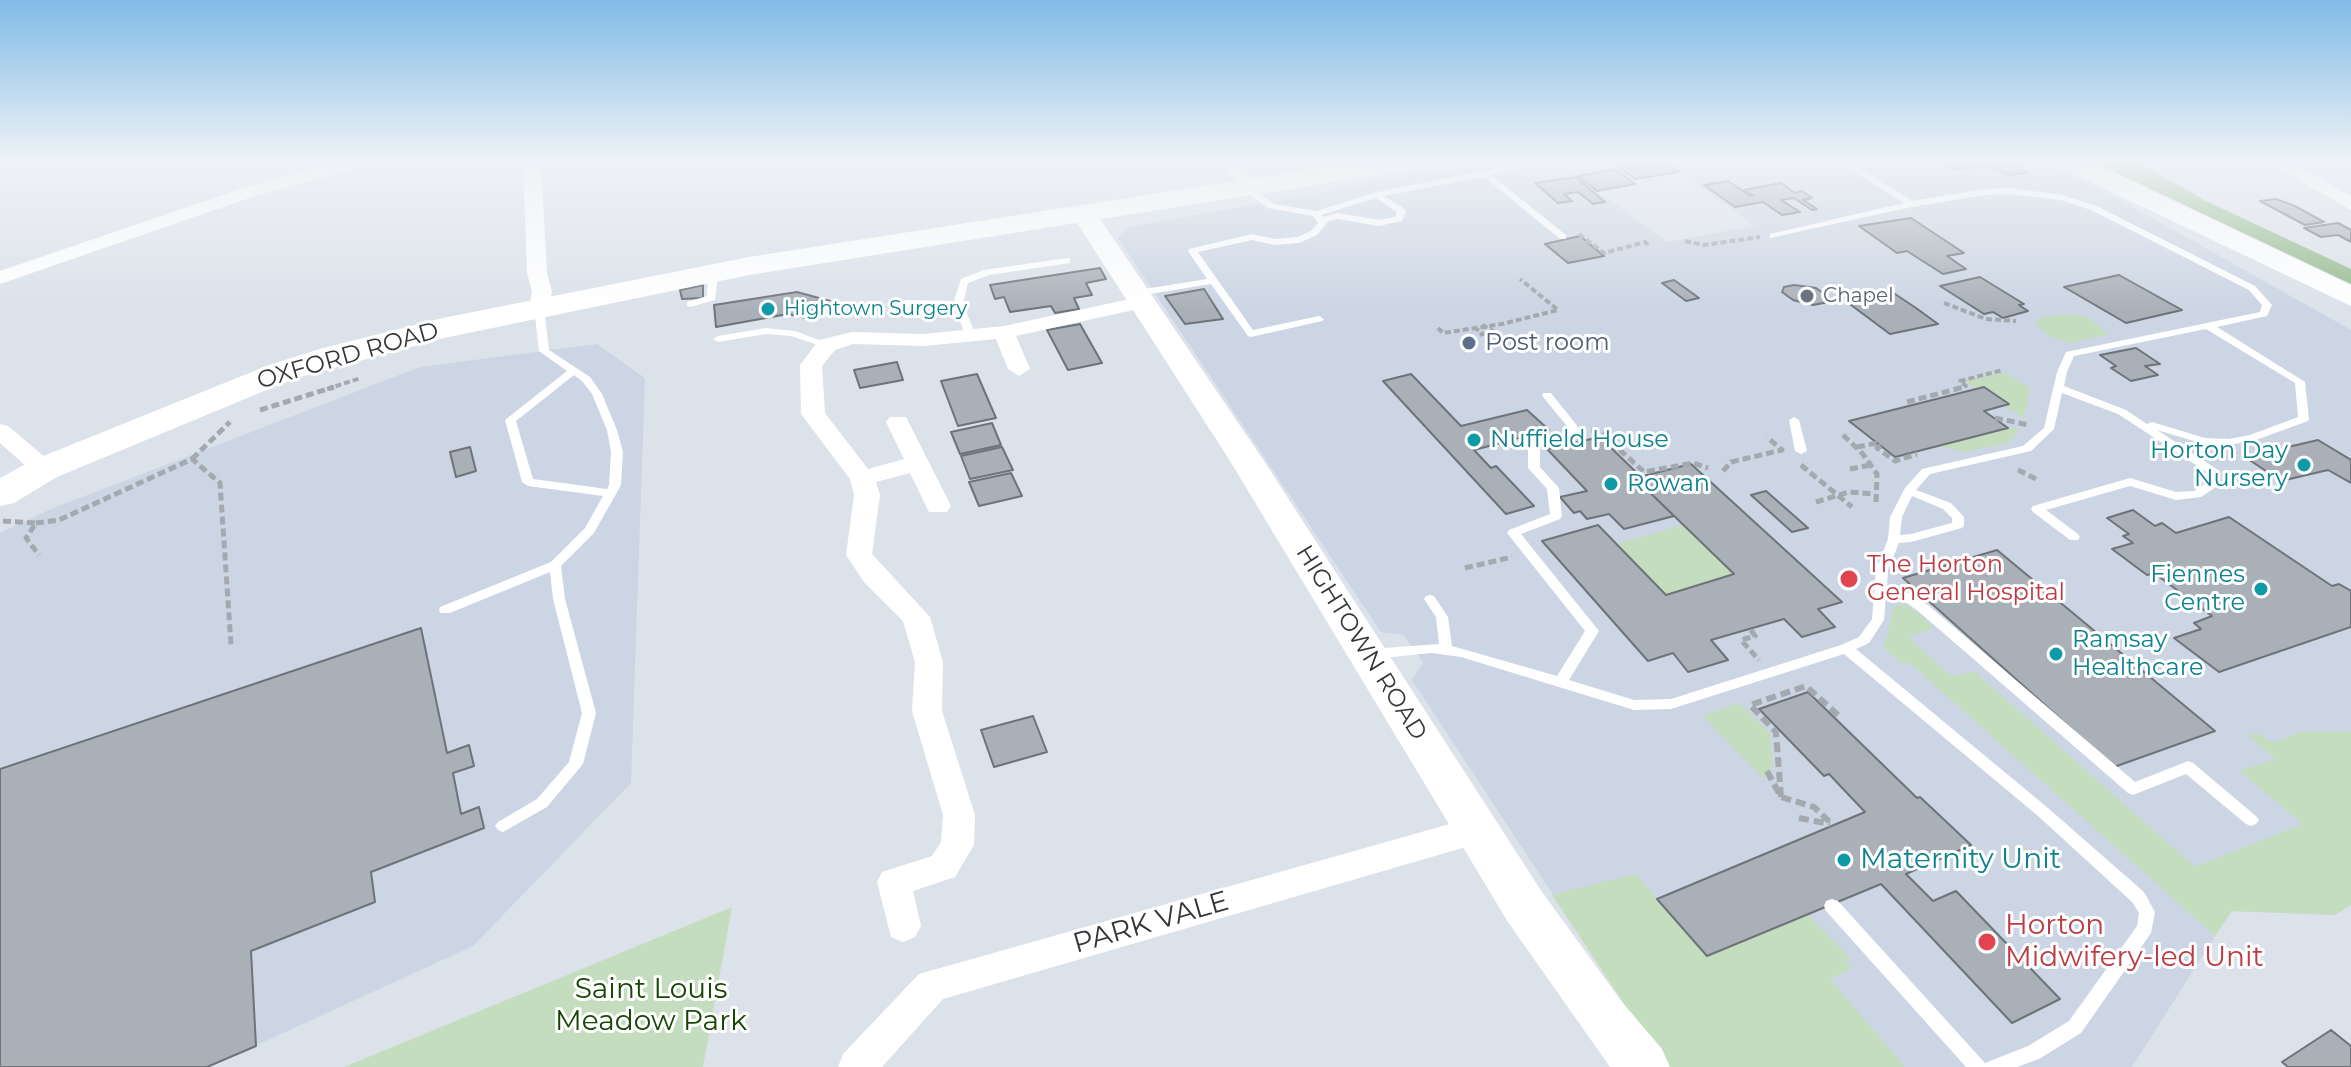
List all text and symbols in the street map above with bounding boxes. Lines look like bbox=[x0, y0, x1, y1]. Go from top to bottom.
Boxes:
place label: Chapel bbox=[1823, 284, 1894, 308]
marker: Chapel bbox=[1798, 287, 1816, 305]
place label: Hightown Surgery bbox=[784, 297, 967, 321]
marker: Hightown Surgery bbox=[759, 300, 777, 318]
street label: OXFORD ROAD bbox=[254, 316, 442, 396]
place label: Post room bbox=[1485, 329, 1610, 357]
marker: Post room bbox=[1460, 334, 1478, 352]
place label: Nuffield House bbox=[1490, 426, 1669, 454]
marker: Nuffield House bbox=[1465, 431, 1483, 449]
place label: Horton Day Nursery bbox=[2150, 437, 2288, 493]
marker: Horton Day Nursery bbox=[2295, 456, 2313, 474]
place label: Rowan bbox=[1627, 470, 1710, 498]
marker: Rowan bbox=[1602, 475, 1620, 493]
street label: HIGHTOWN ROAD bbox=[1289, 540, 1433, 746]
place label: The Horton General Hospital bbox=[1867, 551, 2065, 607]
place label: Fiennes Centre bbox=[2150, 561, 2245, 617]
marker: The Horton General Hospital bbox=[1838, 568, 1860, 590]
marker: Fiennes Centre bbox=[2252, 580, 2270, 598]
place label: Ramsay Healthcare bbox=[2072, 626, 2204, 682]
marker: Ramsay Healthcare bbox=[2047, 645, 2065, 663]
place label: Maternity Unit bbox=[1860, 843, 2061, 877]
marker: Maternity Unit bbox=[1835, 851, 1853, 869]
street label: PARK VALE bbox=[1069, 885, 1233, 961]
place label: Horton Midwifery-led Unit bbox=[2005, 909, 2264, 975]
marker: Horton Midwifery-led Unit bbox=[1976, 931, 1998, 953]
park label: Saint Louis Meadow Park bbox=[555, 973, 747, 1039]

